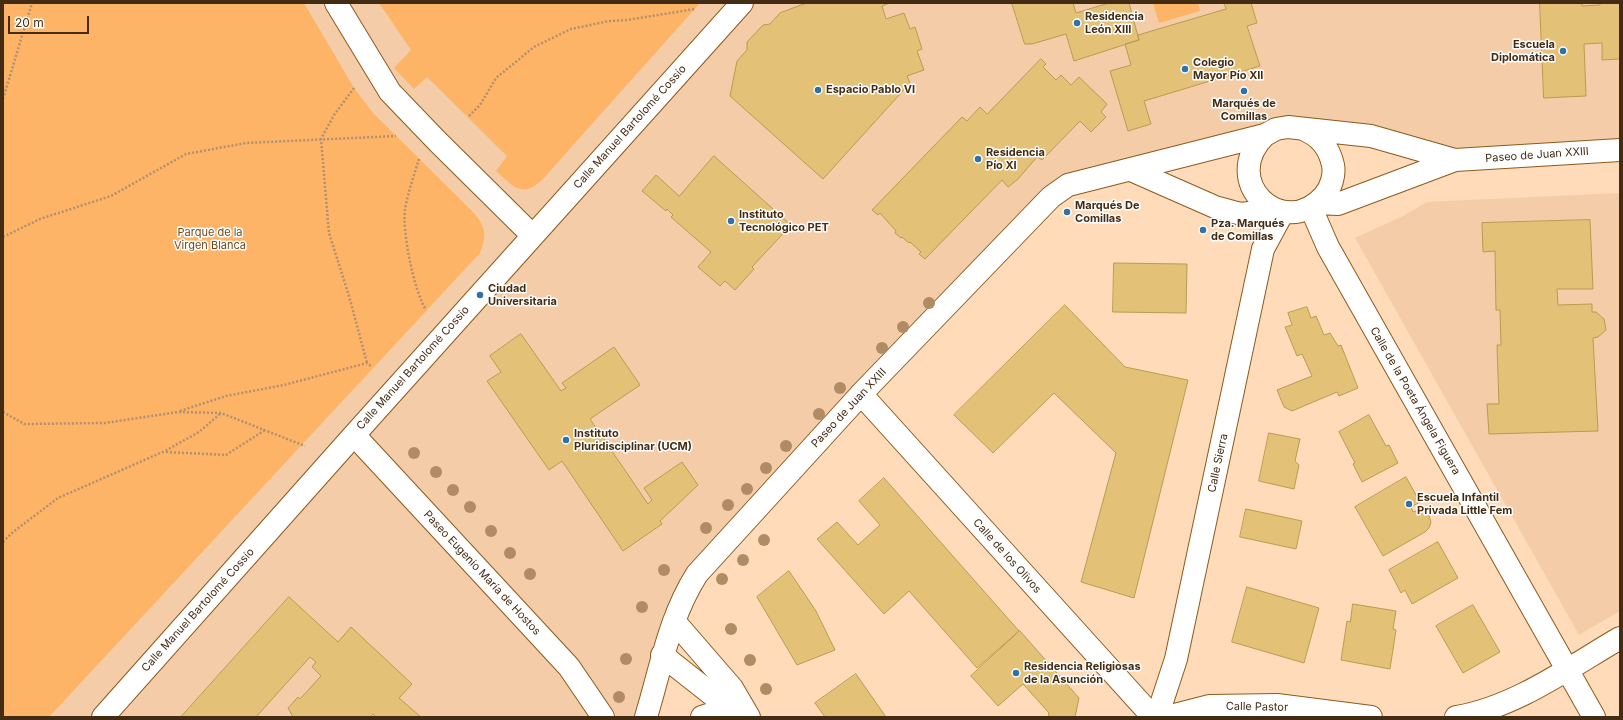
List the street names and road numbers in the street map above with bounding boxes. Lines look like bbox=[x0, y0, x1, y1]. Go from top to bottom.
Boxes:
street label: Calle Manuel Bartolomé Cossío bbox=[571, 62, 689, 192]
street label: Paseo de Juan XXIII bbox=[1485, 145, 1589, 165]
street label: Calle Manuel Bartolomé Cossío bbox=[354, 303, 472, 433]
street label: Calle de la Poeta Ángela Figuera bbox=[1367, 325, 1463, 477]
street label: Paseo de Juan XXIII bbox=[809, 366, 889, 450]
street label: Calle Sierra bbox=[1205, 432, 1231, 494]
street label: Paseo Eugenio María de Hostos bbox=[421, 508, 543, 638]
street label: Calle de los Olivos bbox=[970, 516, 1044, 596]
street label: Calle Manuel Bartolomé Cossío bbox=[139, 545, 257, 675]
street label: Calle Pastor bbox=[1226, 700, 1288, 714]

